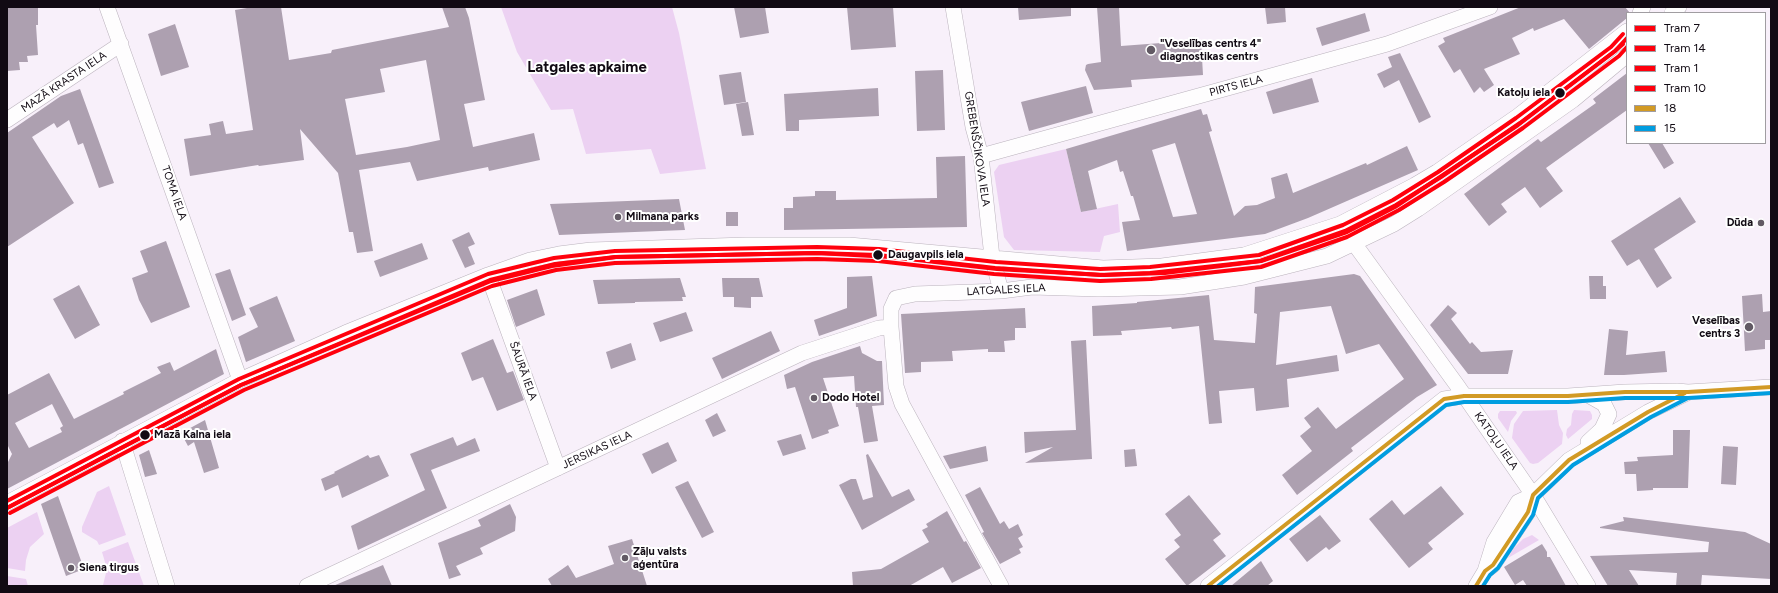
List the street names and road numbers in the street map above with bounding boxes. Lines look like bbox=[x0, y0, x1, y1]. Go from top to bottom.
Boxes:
street label: MAZĀ KRASTA IELA bbox=[19, 49, 109, 115]
street label: PIRTS IELA bbox=[1208, 73, 1264, 99]
street label: GREBENŠČIKOVA IELA bbox=[961, 91, 993, 207]
street label: TOMA IELA bbox=[159, 164, 189, 222]
street label: LATGALES IELA bbox=[966, 281, 1046, 299]
street label: ŠAURĀ IELA bbox=[506, 340, 540, 402]
street label: KATOĻU IELA bbox=[1471, 410, 1521, 472]
street label: JERSIKAS IELA bbox=[560, 428, 634, 472]

